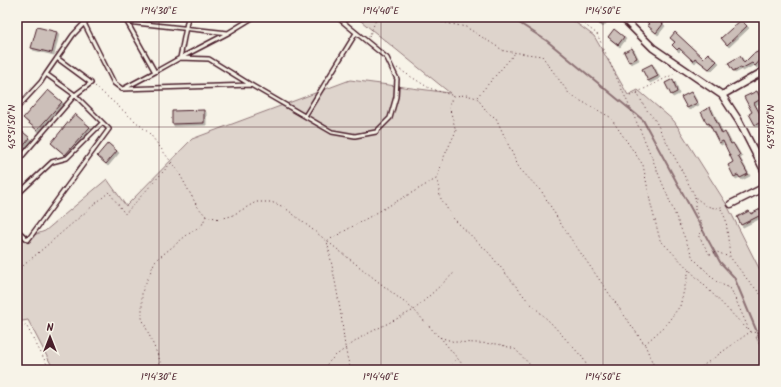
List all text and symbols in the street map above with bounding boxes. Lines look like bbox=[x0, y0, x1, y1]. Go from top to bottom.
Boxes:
text: 1°14'30"E bbox=[141, 3, 178, 19]
text: 1°14'40"E bbox=[363, 3, 400, 19]
text: 1°14'50"E bbox=[585, 3, 622, 19]
text: 45°51'50"N bbox=[4, 104, 20, 149]
text: 45°51'50"N bbox=[763, 104, 779, 149]
north arrow bbox=[30, 317, 70, 357]
text: N bbox=[47, 319, 54, 337]
text: 1°14'30"E bbox=[141, 369, 178, 385]
text: 1°14'40"E bbox=[363, 369, 400, 385]
text: 1°14'50"E bbox=[585, 369, 622, 385]

